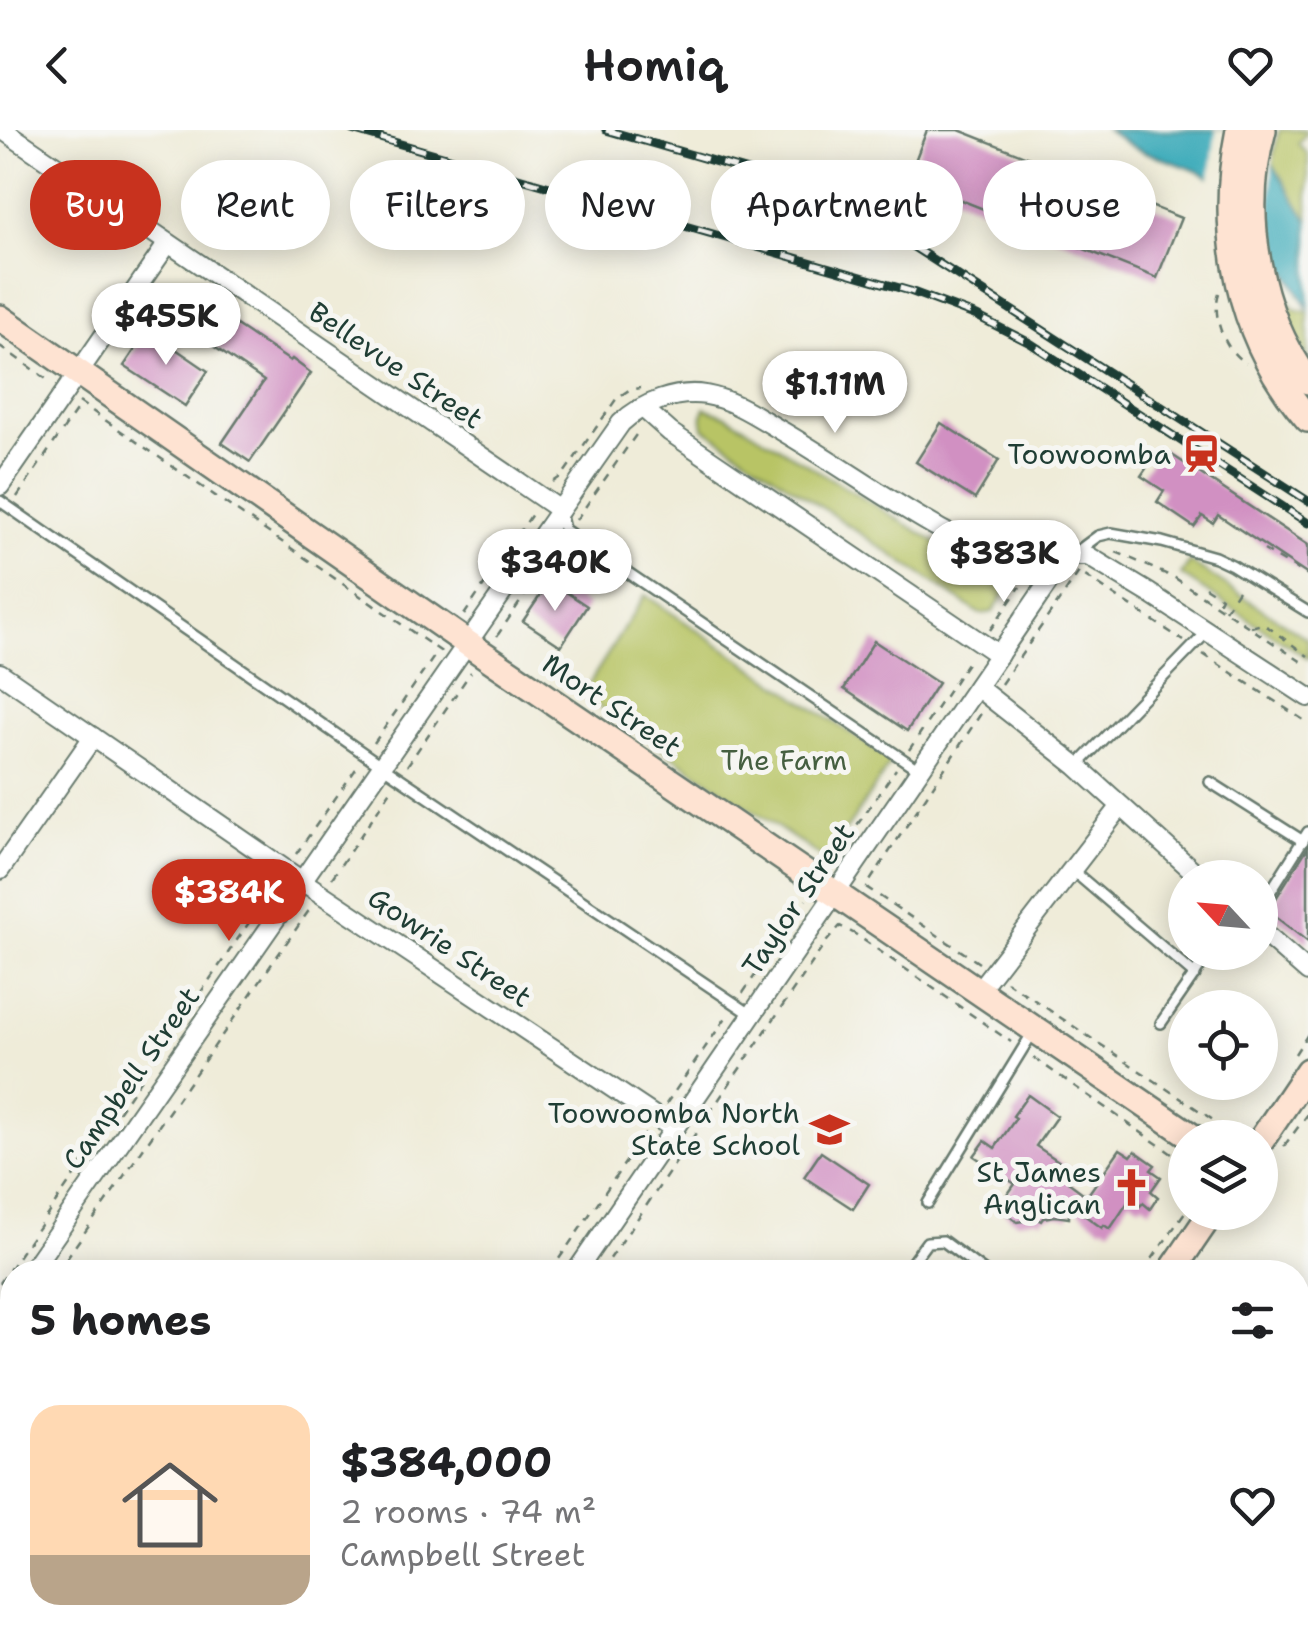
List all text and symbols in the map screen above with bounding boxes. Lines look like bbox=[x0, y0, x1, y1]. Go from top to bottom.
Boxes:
text: Homiq bbox=[583, 35, 725, 95]
icon: back bbox=[30, 38, 85, 93]
icon: heart bbox=[1223, 38, 1278, 93]
chip: Buy bbox=[30, 160, 161, 250]
chip: Rent bbox=[181, 160, 330, 250]
chip: Filters bbox=[350, 160, 525, 250]
chip: New bbox=[545, 160, 691, 250]
chip: Apartment bbox=[711, 160, 963, 250]
chip: House bbox=[983, 160, 1156, 250]
pin: $455K bbox=[96, 283, 236, 368]
street label: Bellevue Street bbox=[301, 293, 491, 437]
text: $455K bbox=[114, 294, 218, 337]
pin: $1.11M bbox=[754, 351, 916, 436]
text: $1.11M bbox=[784, 362, 886, 405]
station icon: Toowoomba bbox=[1180, 433, 1222, 475]
place label: Toowoomba bbox=[1008, 435, 1171, 473]
pin: $383K bbox=[934, 520, 1074, 605]
pin: $340K bbox=[485, 529, 625, 614]
text: $383K bbox=[949, 531, 1059, 574]
text: $340K bbox=[500, 540, 610, 583]
street label: Mort Street bbox=[535, 645, 689, 765]
park label: The Farm bbox=[721, 741, 847, 779]
street label: Taylor Street bbox=[733, 815, 863, 983]
pin: $384K bbox=[159, 859, 299, 944]
north arrow bbox=[1168, 860, 1278, 970]
map controls bbox=[1168, 860, 1278, 1230]
text: $384K bbox=[174, 870, 284, 913]
street label: Gowrie Street bbox=[361, 878, 539, 1016]
street label: Campbell Street bbox=[54, 979, 208, 1177]
button: locate bbox=[1168, 990, 1278, 1100]
place label: Toowoomba North State School bbox=[548, 1094, 801, 1164]
school or university icon: Toowoomba North State School bbox=[809, 1108, 851, 1150]
button: layers bbox=[1168, 1120, 1278, 1230]
place label: St James Anglican bbox=[977, 1153, 1101, 1223]
church icon: St James Anglican bbox=[1110, 1167, 1152, 1209]
text: 5 homes bbox=[30, 1292, 211, 1348]
icon: filters bbox=[1225, 1293, 1280, 1348]
text: $384,000 bbox=[340, 1434, 552, 1490]
icon: home bbox=[110, 1445, 230, 1565]
icon: heart bbox=[1225, 1478, 1280, 1533]
text: 2 rooms · 74 m² bbox=[340, 1490, 596, 1533]
text: Campbell Street bbox=[340, 1533, 585, 1576]

